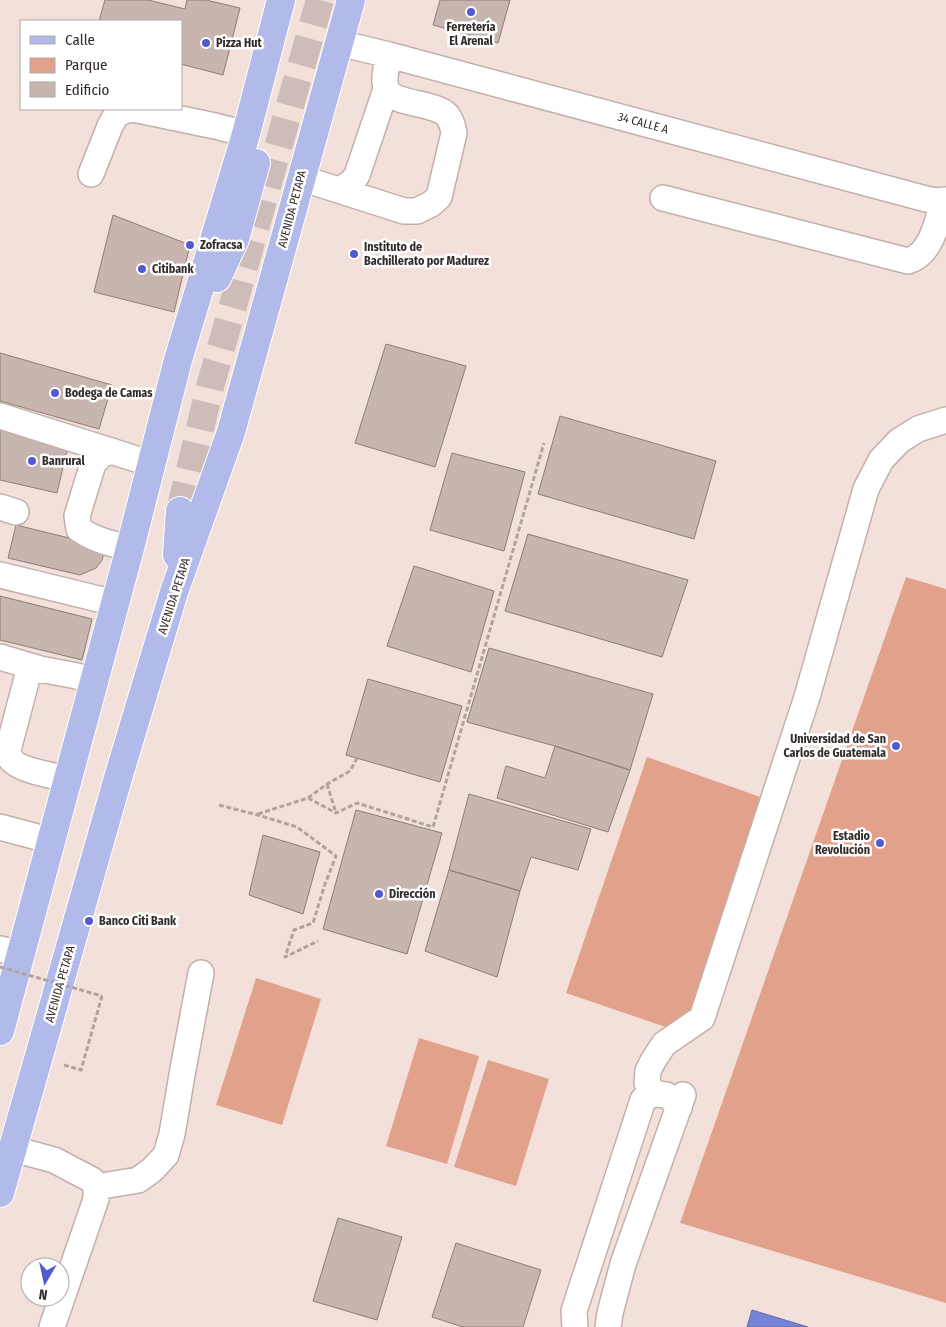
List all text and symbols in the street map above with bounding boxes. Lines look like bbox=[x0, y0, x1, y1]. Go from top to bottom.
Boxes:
marker: Ferretería El Arenal bbox=[465, 6, 477, 18]
legend bbox=[20, 20, 182, 110]
place label: Ferretería El Arenal bbox=[446, 20, 496, 48]
text: Calle bbox=[65, 31, 95, 49]
place label: Pizza Hut bbox=[216, 36, 262, 50]
marker: Pizza Hut bbox=[200, 37, 212, 49]
text: Parque bbox=[65, 56, 108, 74]
text: Edificio bbox=[65, 81, 110, 99]
street label: 34 CALLE A bbox=[616, 110, 670, 137]
street label: AVENIDA PETAPA bbox=[275, 168, 309, 249]
place label: Zofracsa bbox=[200, 238, 242, 252]
marker: Zofracsa bbox=[184, 239, 196, 251]
place label: Instituto de Bachillerato por Madurez bbox=[364, 240, 489, 268]
marker: Instituto de Bachillerato por Madurez bbox=[348, 248, 360, 260]
place label: Citibank bbox=[152, 262, 194, 276]
marker: Citibank bbox=[136, 263, 148, 275]
place label: Bodega de Camas bbox=[65, 386, 153, 400]
marker: Bodega de Camas bbox=[49, 387, 61, 399]
place label: Banrural bbox=[42, 454, 85, 468]
marker: Banrural bbox=[26, 455, 38, 467]
street label: AVENIDA PETAPA bbox=[155, 555, 193, 636]
place label: Universidad de San Carlos de Guatemala bbox=[783, 732, 886, 760]
marker: Universidad de San Carlos de Guatemala bbox=[890, 740, 902, 752]
place label: Estadio Revolución bbox=[815, 829, 871, 857]
marker: Estadio Revolución bbox=[874, 837, 886, 849]
place label: Dirección bbox=[389, 887, 435, 901]
marker: Dirección bbox=[373, 888, 385, 900]
place label: Banco Citi Bank bbox=[99, 914, 177, 928]
marker: Banco Citi Bank bbox=[83, 915, 95, 927]
street label: AVENIDA PETAPA bbox=[42, 943, 78, 1024]
north arrow bbox=[20, 1257, 70, 1307]
text: N bbox=[38, 1285, 49, 1303]

